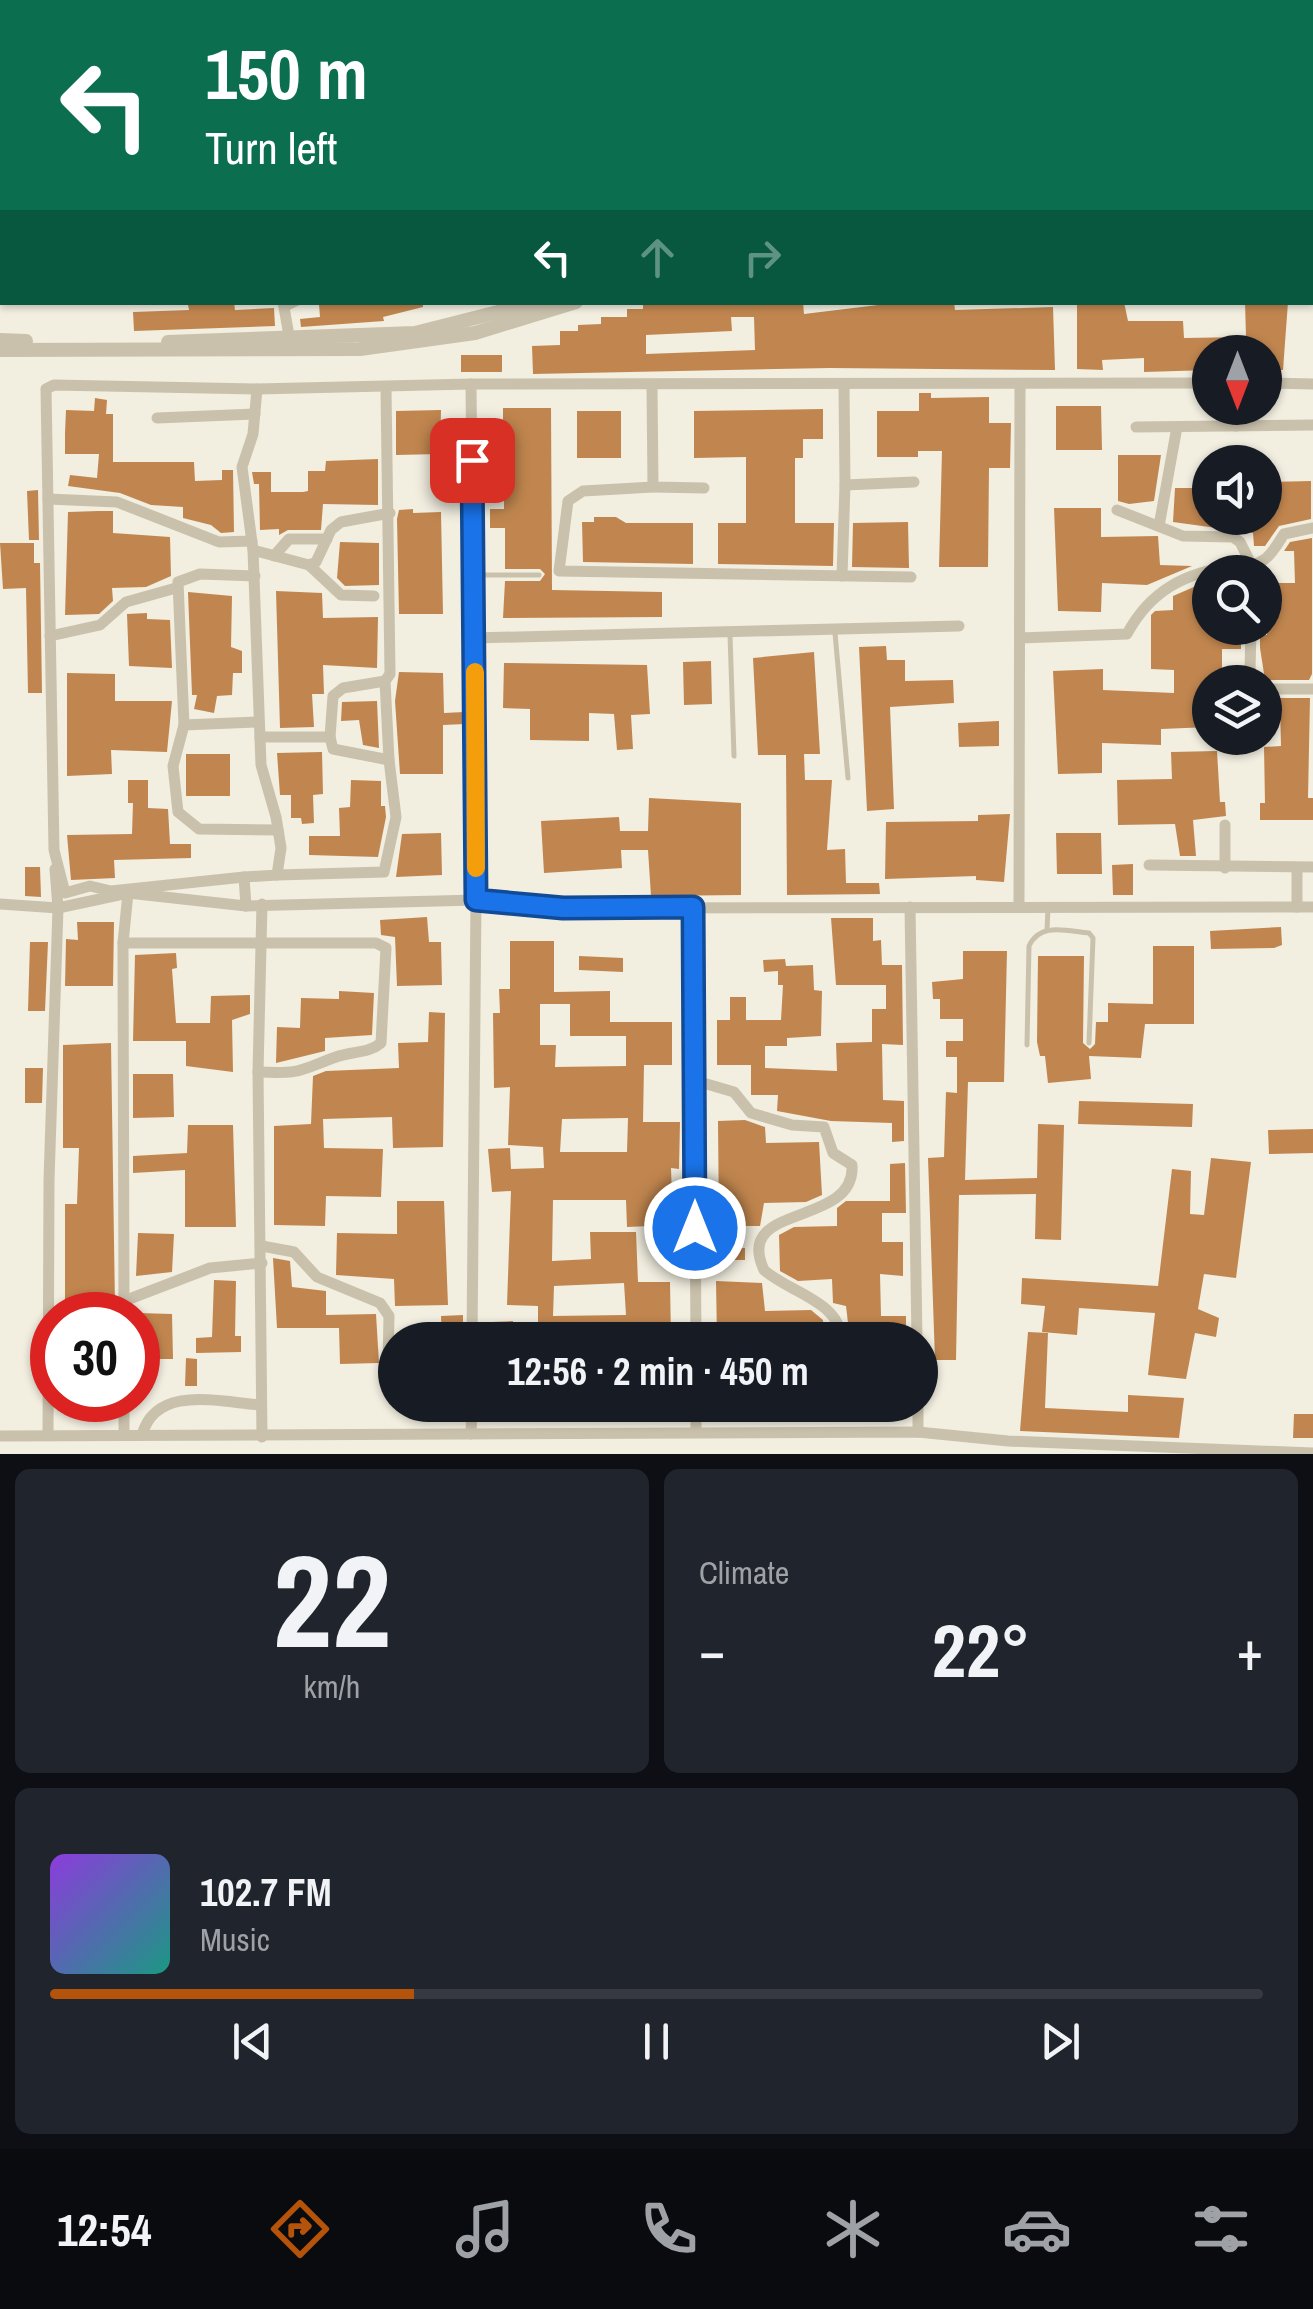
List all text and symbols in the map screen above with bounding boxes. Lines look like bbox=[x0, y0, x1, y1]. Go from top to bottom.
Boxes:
text: 150 m bbox=[205, 27, 368, 121]
icon: left bbox=[40, 40, 170, 170]
text: Turn left bbox=[205, 117, 337, 178]
icon: left bbox=[525, 230, 580, 285]
icon: ahead bbox=[630, 230, 685, 285]
icon: right bbox=[735, 230, 790, 285]
north arrow bbox=[1192, 335, 1282, 425]
map controls bbox=[1192, 335, 1282, 755]
pin bbox=[430, 418, 515, 503]
icon: arrive bbox=[445, 433, 500, 488]
button: sound bbox=[1192, 445, 1282, 535]
button: search bbox=[1192, 555, 1282, 645]
button: layers bbox=[1192, 665, 1282, 755]
position arrow bbox=[643, 1176, 747, 1280]
speed limit sign: 30 bbox=[30, 1292, 160, 1422]
text: 12:56 · 2 min · 450 m bbox=[507, 1346, 809, 1397]
text: 22 bbox=[273, 1512, 391, 1688]
text: Climate bbox=[699, 1551, 789, 1594]
text: 22° bbox=[932, 1599, 1030, 1700]
text: − bbox=[699, 1613, 725, 1687]
text: + bbox=[1237, 1613, 1263, 1687]
text: km/h bbox=[304, 1665, 360, 1708]
text: 102.7 FM bbox=[200, 1867, 332, 1918]
text: Music bbox=[200, 1918, 270, 1961]
icon: previous bbox=[225, 2014, 280, 2069]
icon: pause bbox=[629, 2014, 684, 2069]
icon: next bbox=[1033, 2014, 1088, 2069]
icon: directions bbox=[265, 2194, 335, 2264]
icon: music bbox=[450, 2194, 520, 2264]
icon: phone bbox=[634, 2194, 704, 2264]
icon: climate bbox=[818, 2194, 888, 2264]
icon: car bbox=[1002, 2194, 1072, 2264]
icon: filters bbox=[1186, 2194, 1256, 2264]
text: 12:54 bbox=[57, 2199, 151, 2260]

